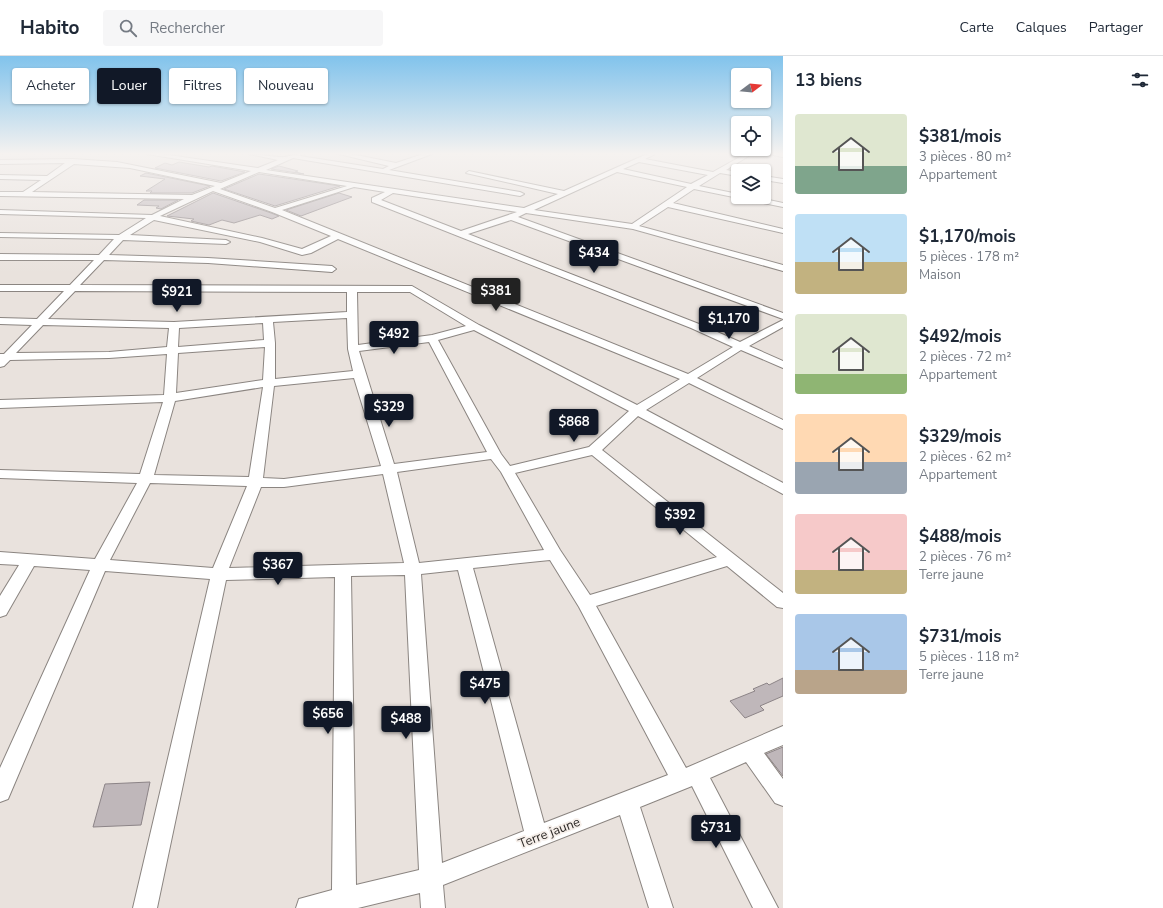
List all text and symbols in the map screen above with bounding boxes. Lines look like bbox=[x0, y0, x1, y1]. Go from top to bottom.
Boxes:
search box bbox=[103, 10, 383, 46]
text: Habito bbox=[20, 15, 79, 41]
icon: search bbox=[117, 17, 139, 39]
text: Rechercher bbox=[149, 18, 225, 38]
text: Carte bbox=[960, 18, 994, 37]
text: Calques bbox=[1016, 18, 1067, 37]
text: Partager bbox=[1089, 18, 1143, 37]
chip: Acheter bbox=[12, 68, 89, 104]
chip: Louer bbox=[97, 68, 161, 104]
chip: Filtres bbox=[169, 68, 236, 104]
chip: Nouveau bbox=[244, 68, 328, 104]
north arrow bbox=[731, 68, 771, 108]
map controls bbox=[731, 68, 771, 204]
text: 13 biens bbox=[795, 69, 862, 92]
icon: filters bbox=[1129, 69, 1151, 91]
button: locate bbox=[731, 116, 771, 156]
text: $381/mois bbox=[919, 125, 1001, 148]
icon: home bbox=[827, 130, 875, 178]
text: 3 pièces · 80 m² bbox=[919, 148, 1011, 166]
button: layers bbox=[731, 164, 771, 204]
text: Appartement bbox=[919, 166, 997, 184]
text: $1,170/mois bbox=[919, 225, 1016, 248]
icon: home bbox=[827, 230, 875, 278]
pin: $434 bbox=[570, 240, 618, 274]
text: $434 bbox=[578, 244, 610, 262]
text: 5 pièces · 178 m² bbox=[919, 248, 1019, 266]
text: Maison bbox=[919, 266, 961, 284]
pin: $381 bbox=[472, 278, 520, 312]
pin: $921 bbox=[153, 279, 201, 313]
text: $381 bbox=[480, 282, 512, 300]
text: $921 bbox=[161, 283, 193, 301]
pin: $1,170 bbox=[696, 306, 762, 340]
text: $1,170 bbox=[708, 310, 750, 328]
pin: $492 bbox=[370, 321, 418, 355]
text: $492 bbox=[378, 325, 410, 343]
text: $492/mois bbox=[919, 325, 1001, 348]
icon: home bbox=[827, 330, 875, 378]
text: 2 pièces · 72 m² bbox=[919, 348, 1011, 366]
text: Appartement bbox=[919, 366, 997, 384]
pin: $329 bbox=[365, 394, 413, 428]
text: $329 bbox=[373, 398, 405, 416]
pin: $868 bbox=[550, 409, 598, 443]
text: $868 bbox=[558, 413, 590, 431]
text: $329/mois bbox=[919, 425, 1001, 448]
icon: home bbox=[827, 430, 875, 478]
text: 2 pièces · 62 m² bbox=[919, 448, 1011, 466]
text: Appartement bbox=[919, 466, 997, 484]
pin: $392 bbox=[656, 502, 704, 536]
text: $392 bbox=[664, 506, 696, 524]
text: $488/mois bbox=[919, 525, 1001, 548]
icon: home bbox=[827, 530, 875, 578]
text: 2 pièces · 76 m² bbox=[919, 548, 1011, 566]
pin: $367 bbox=[254, 552, 302, 586]
text: $367 bbox=[262, 556, 294, 574]
text: Terre jaune bbox=[919, 566, 984, 584]
text: $731/mois bbox=[919, 625, 1001, 648]
icon: home bbox=[827, 630, 875, 678]
text: 5 pièces · 118 m² bbox=[919, 648, 1019, 666]
text: Terre jaune bbox=[919, 666, 984, 684]
pin: $475 bbox=[461, 671, 509, 705]
text: $475 bbox=[469, 675, 501, 693]
pin: $656 bbox=[304, 701, 352, 735]
text: $656 bbox=[312, 705, 344, 723]
pin: $488 bbox=[382, 706, 430, 740]
text: $488 bbox=[390, 710, 422, 728]
street label: Terre jaune bbox=[516, 813, 583, 853]
pin: $731 bbox=[692, 815, 740, 849]
text: $731 bbox=[700, 819, 732, 837]

